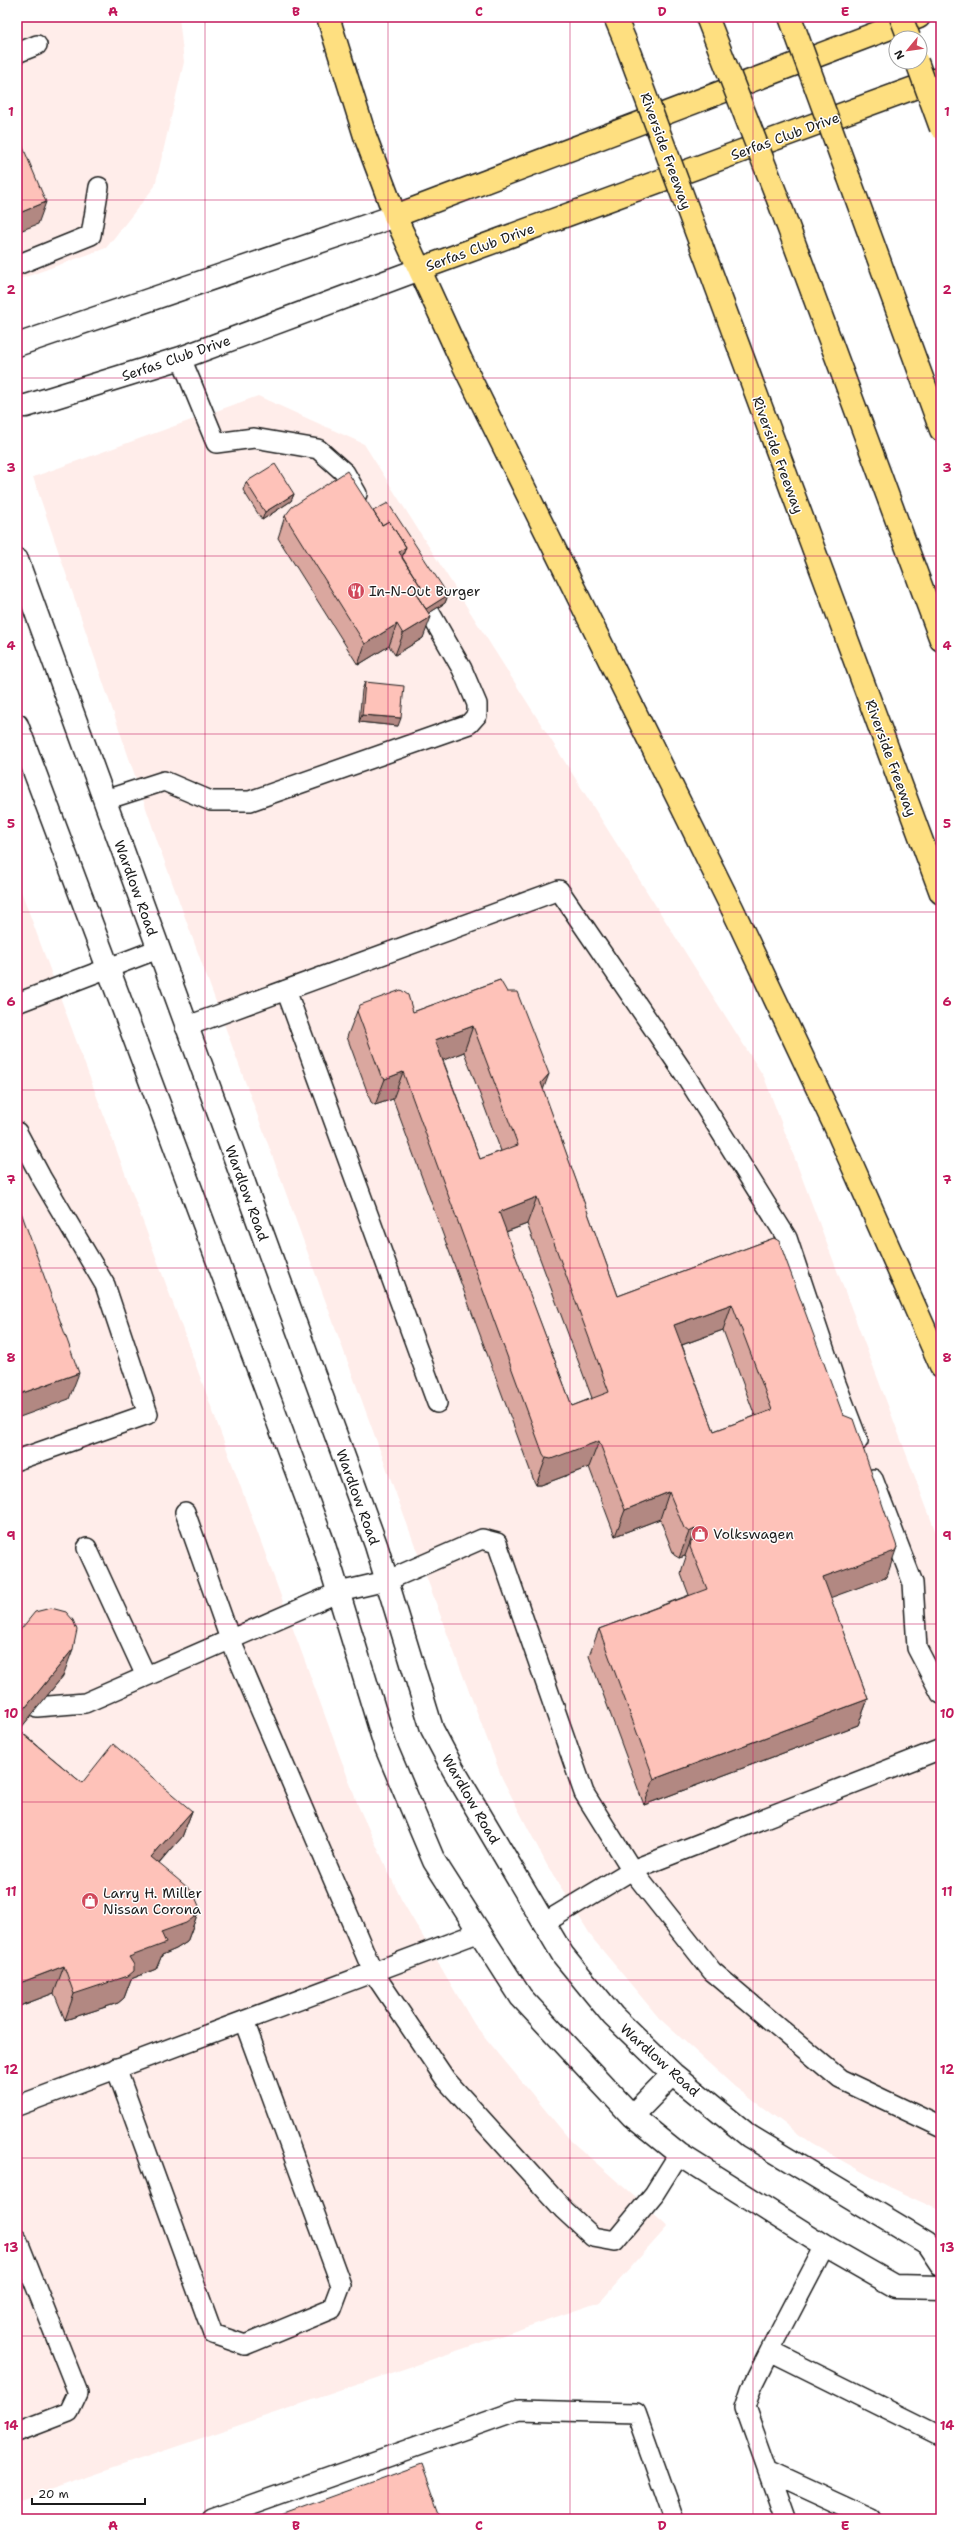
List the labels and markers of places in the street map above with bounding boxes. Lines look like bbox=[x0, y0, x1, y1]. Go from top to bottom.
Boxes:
restaurant icon: In-N-Out Burger bbox=[346, 581, 366, 601]
place label: In-N-Out Burger bbox=[369, 582, 481, 600]
shop icon: Volkswagen bbox=[690, 1524, 710, 1544]
place label: Volkswagen bbox=[713, 1525, 794, 1543]
place label: Larry H. Miller Nissan Corona bbox=[103, 1884, 202, 1918]
shop icon: Larry H. Miller Nissan Corona bbox=[80, 1891, 100, 1911]

